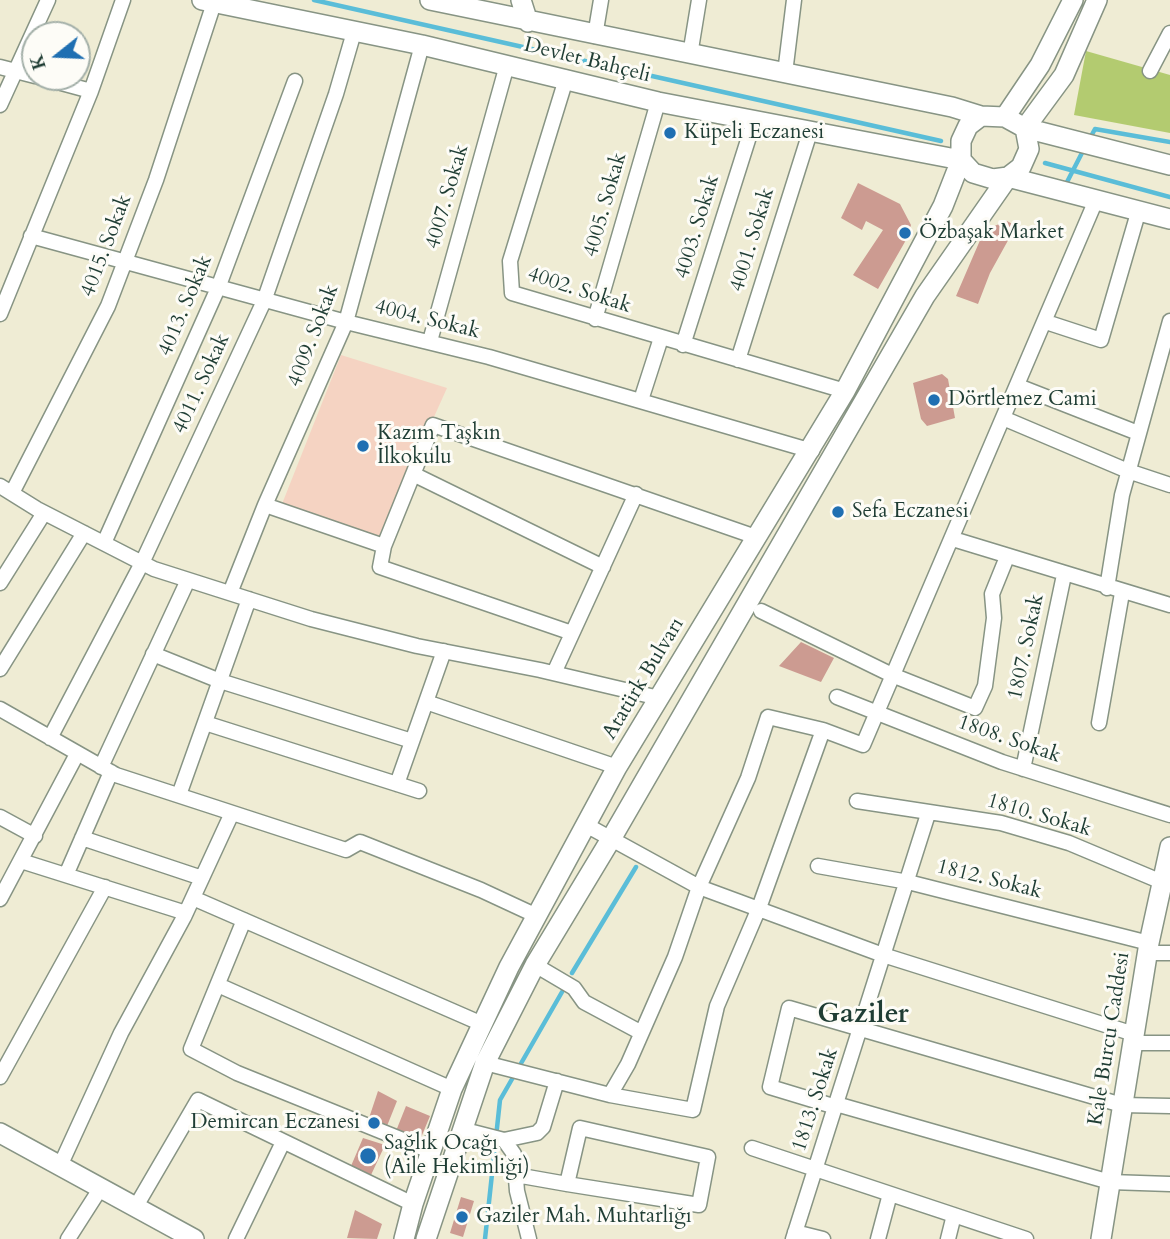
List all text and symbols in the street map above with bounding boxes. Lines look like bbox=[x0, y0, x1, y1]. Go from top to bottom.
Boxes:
north arrow bbox=[21, 21, 91, 91]
street label: Devlet Bahçeli bbox=[521, 33, 653, 89]
text: K bbox=[23, 51, 53, 73]
place label: Küpeli Eczanesi bbox=[684, 120, 824, 146]
marker: Küpeli Eczanesi bbox=[662, 125, 678, 141]
street label: 4007. Sokak bbox=[421, 142, 475, 252]
street label: 4005. Sokak bbox=[579, 150, 633, 260]
street label: 4003. Sokak bbox=[670, 172, 726, 282]
street label: 4001. Sokak bbox=[725, 185, 781, 295]
street label: 4015. Sokak bbox=[76, 191, 138, 301]
place label: Özbaşak Market bbox=[919, 220, 1064, 246]
marker: Özbaşak Market bbox=[897, 225, 913, 241]
street label: 4013. Sokak bbox=[153, 252, 219, 360]
street label: 4002. Sokak bbox=[524, 262, 634, 320]
street label: 4009. Sokak bbox=[283, 281, 345, 391]
street label: 4004. Sokak bbox=[372, 295, 482, 345]
street label: 4011. Sokak bbox=[168, 330, 236, 438]
place label: Dörtlemez Cami bbox=[948, 387, 1097, 413]
marker: Dörtlemez Cami bbox=[926, 392, 942, 408]
place label: Kazım Taşkın İlkokulu bbox=[377, 421, 501, 471]
marker: Kazım Taşkın İlkokulu bbox=[355, 438, 371, 454]
place label: Sefa Eczanesi bbox=[852, 499, 969, 525]
marker: Sefa Eczanesi bbox=[830, 504, 846, 520]
street label: 1807. Sokak bbox=[1004, 592, 1050, 702]
street label: Atatürk Bulvarı bbox=[598, 613, 690, 745]
street label: 1808. Sokak bbox=[954, 711, 1064, 769]
street label: 1810. Sokak bbox=[984, 789, 1094, 843]
street label: 1812. Sokak bbox=[934, 855, 1044, 905]
street label: Kale Burcu Caddesi bbox=[1084, 950, 1136, 1128]
district label: Gaziler bbox=[817, 999, 909, 1033]
street label: 1813. Sokak bbox=[787, 1045, 845, 1155]
place label: Demircan Eczanesi bbox=[190, 1110, 360, 1136]
marker: Demircan Eczanesi bbox=[366, 1115, 382, 1131]
place label: Sağlık Ocağı (Aile Hekimliği) bbox=[384, 1131, 530, 1181]
marker: Sağlık Ocağı (Aile Hekimliği) bbox=[358, 1146, 378, 1166]
place label: Gaziler Mah. Muhtarlığı bbox=[476, 1204, 692, 1230]
marker: Gaziler Mah. Muhtarlığı bbox=[454, 1209, 470, 1225]

